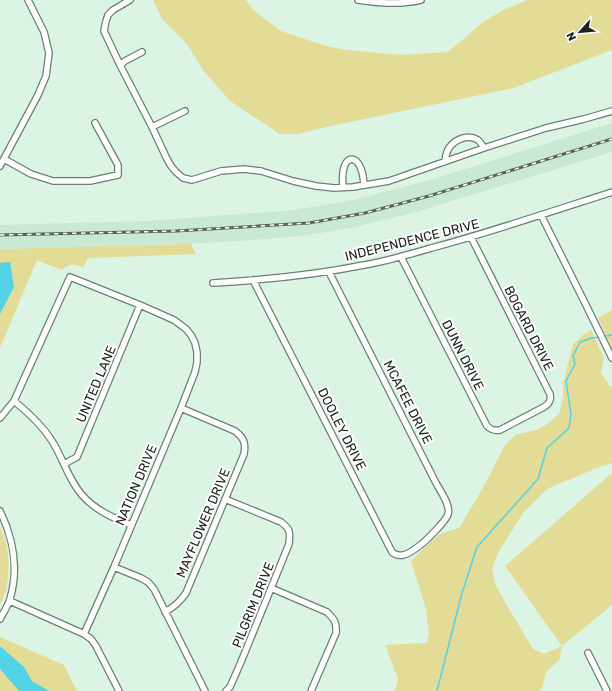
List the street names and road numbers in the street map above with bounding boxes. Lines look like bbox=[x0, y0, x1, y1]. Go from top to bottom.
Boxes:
street label: INDEPENDENCE DRIVE bbox=[343, 216, 481, 264]
street label: BOGARD DRIVE bbox=[501, 283, 557, 373]
street label: DUNN DRIVE bbox=[439, 317, 487, 393]
street label: UNITED LANE bbox=[73, 343, 119, 425]
street label: MCAFEE DRIVE bbox=[381, 358, 436, 446]
street label: DOOLEY DRIVE bbox=[315, 385, 369, 473]
street label: NATION DRIVE bbox=[112, 442, 160, 528]
street label: MAYFLOWER DRIVE bbox=[173, 466, 233, 580]
street label: PILGRIM DRIVE bbox=[229, 560, 277, 650]

